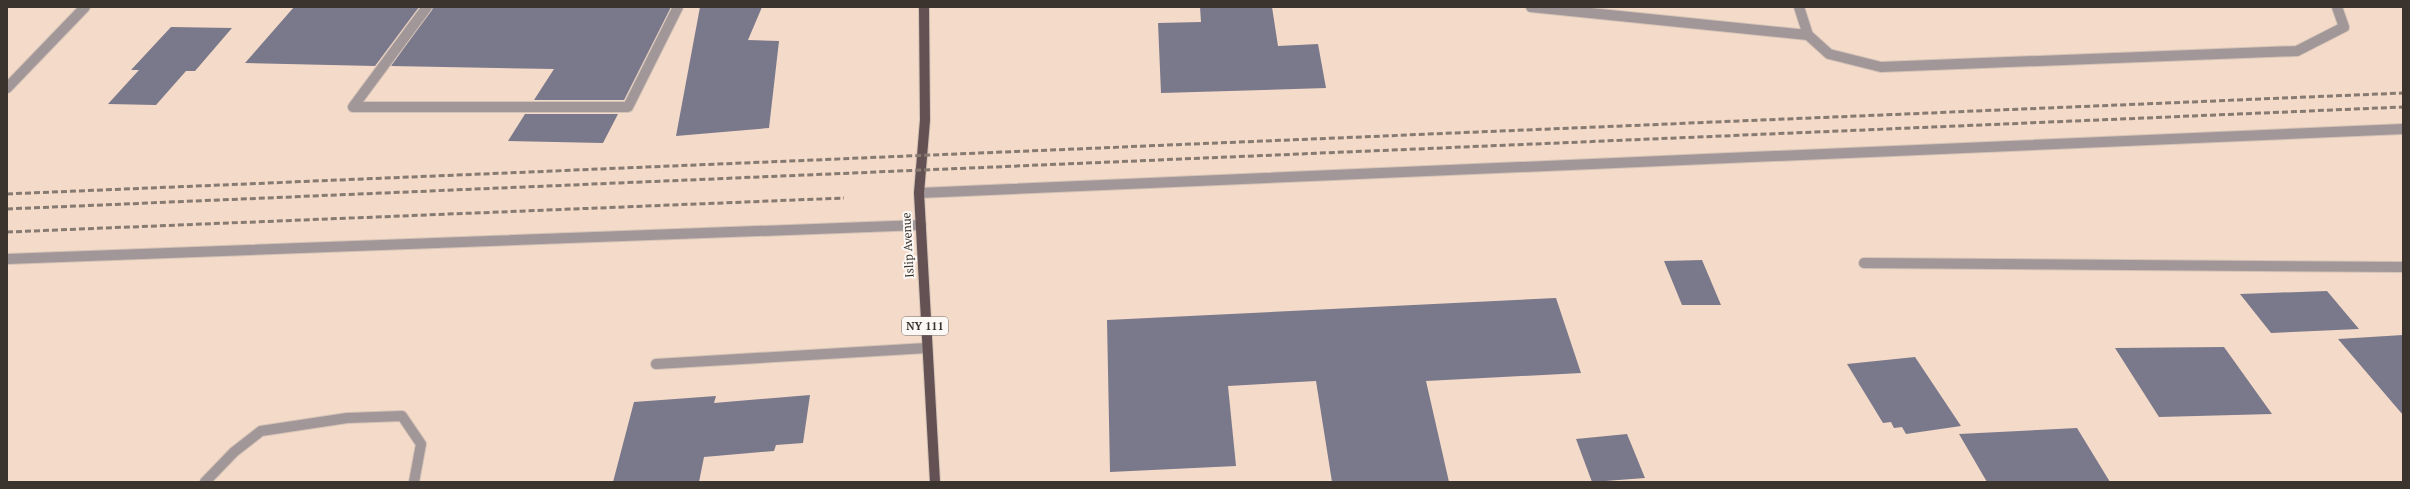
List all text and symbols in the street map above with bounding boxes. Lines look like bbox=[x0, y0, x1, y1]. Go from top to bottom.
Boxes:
street label: Islip Avenue bbox=[898, 212, 917, 278]
road number: NY 111 bbox=[902, 317, 948, 335]

